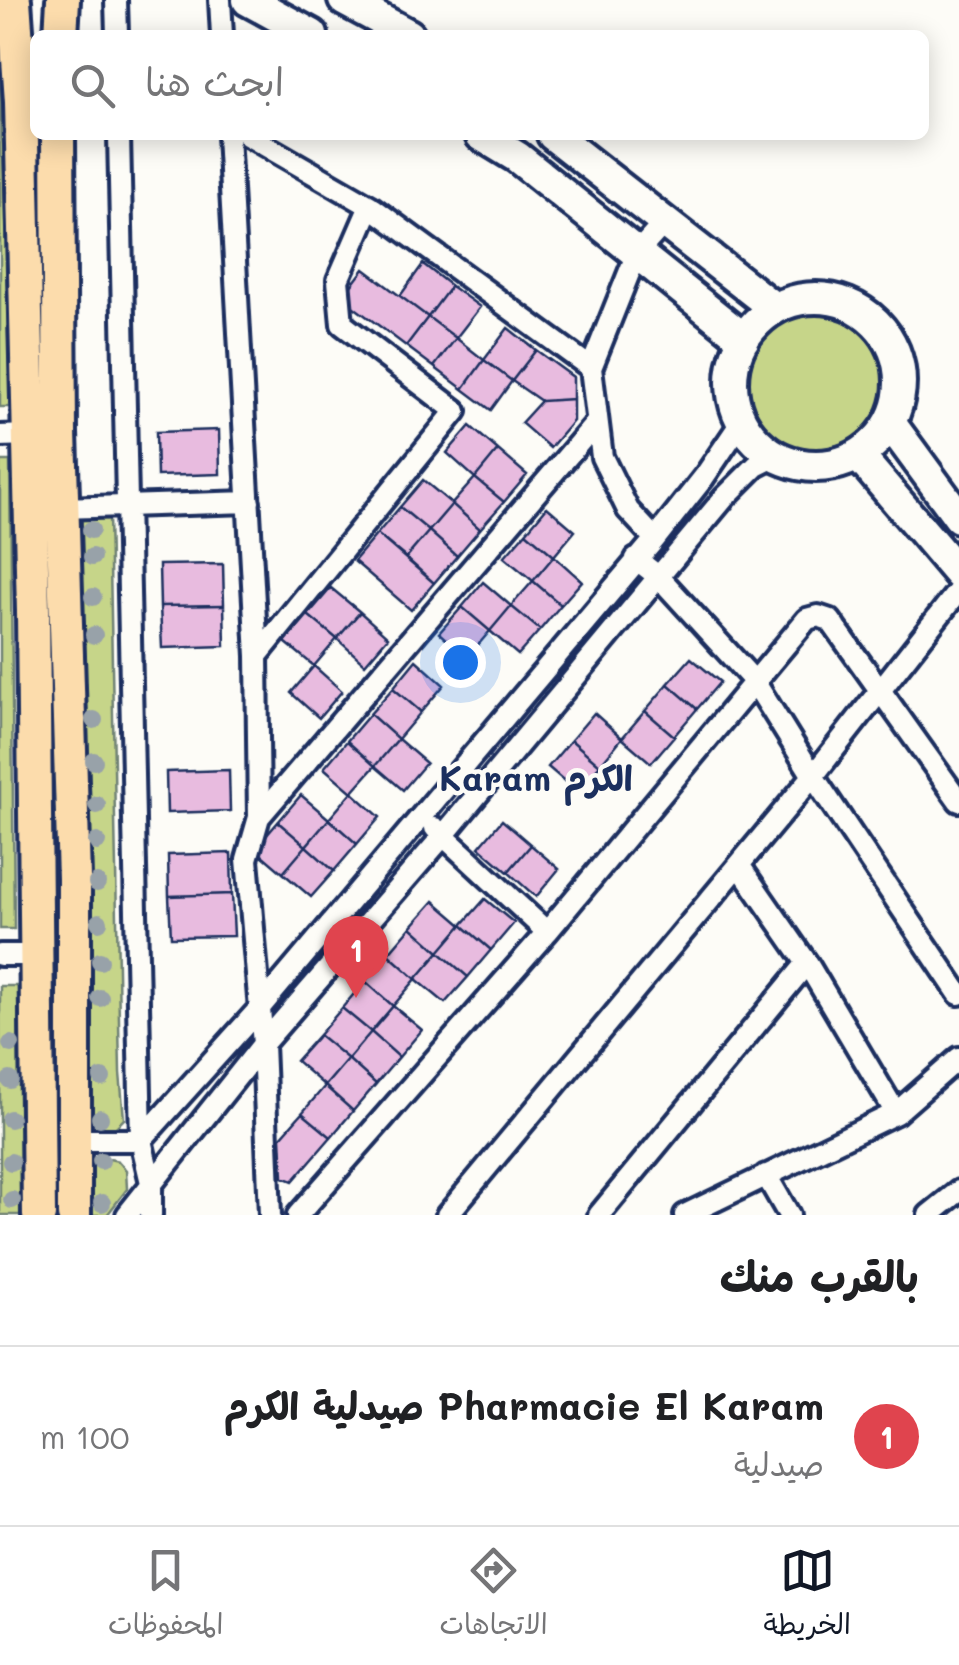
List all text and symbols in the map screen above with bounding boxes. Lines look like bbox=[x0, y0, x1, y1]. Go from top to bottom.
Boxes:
search box bbox=[30, 30, 929, 140]
text: ابحث هنا bbox=[145, 56, 284, 106]
icon: search bbox=[65, 58, 120, 113]
your location bbox=[435, 637, 486, 688]
district label: Karam الكرم bbox=[439, 754, 633, 806]
pin: 1 bbox=[324, 916, 388, 998]
text: بالقرب منك bbox=[720, 1248, 919, 1303]
text: Pharmacie El Karam صيدلية الكرم bbox=[224, 1380, 824, 1430]
text: 100 m bbox=[40, 1415, 130, 1457]
text: 1 bbox=[879, 1415, 894, 1457]
text: صيدلية bbox=[734, 1442, 824, 1484]
tab: المحفوظات bbox=[108, 1543, 223, 1649]
tab: الاتجاهات bbox=[439, 1543, 548, 1649]
tab: الخريطة bbox=[764, 1543, 851, 1649]

